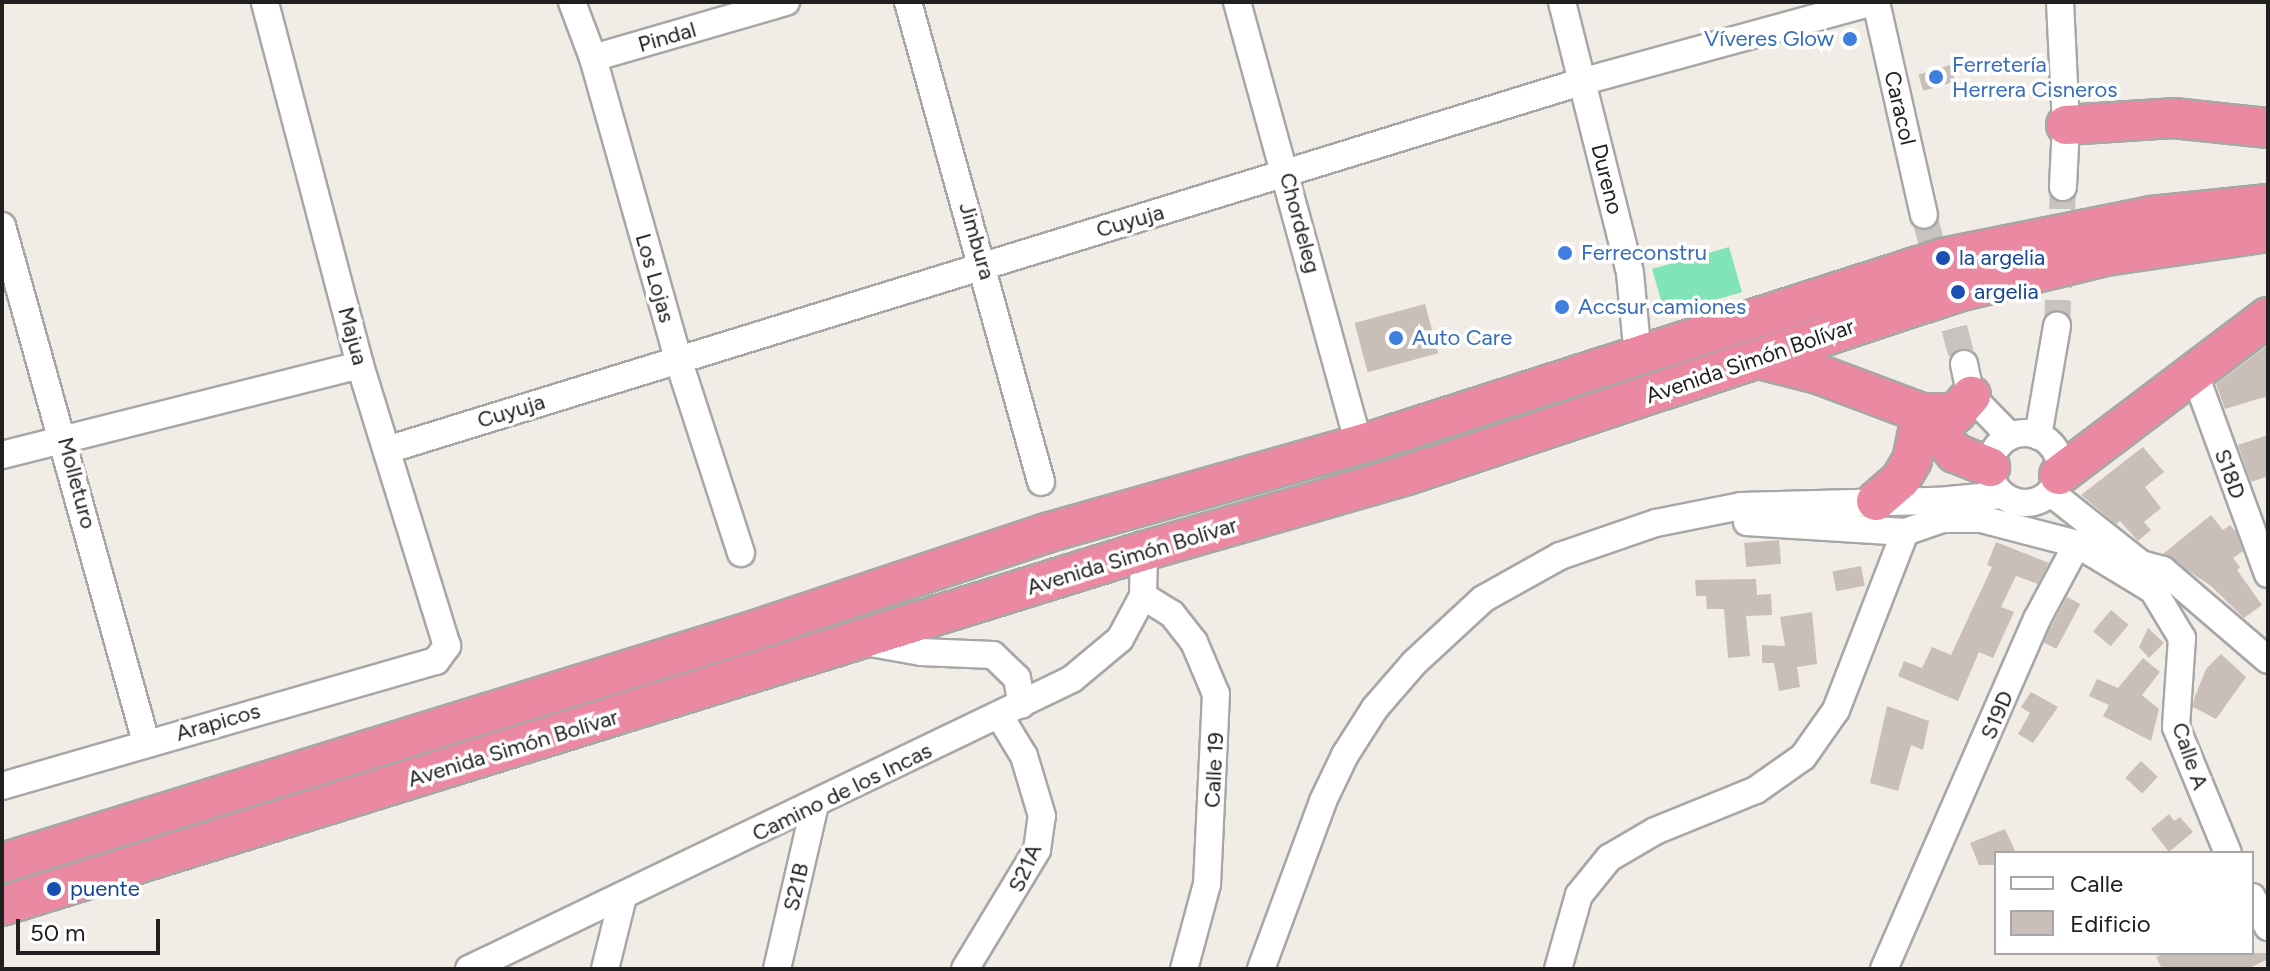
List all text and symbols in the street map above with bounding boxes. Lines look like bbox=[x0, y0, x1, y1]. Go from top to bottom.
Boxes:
street label: Pindal bbox=[635, 16, 699, 58]
place label: Víveres Glow bbox=[1704, 26, 1834, 52]
marker: Víveres Glow bbox=[1841, 30, 1859, 48]
place label: Ferretería Herrera Cisneros bbox=[1952, 51, 2117, 102]
street label: Caracol bbox=[1879, 68, 1921, 148]
marker: Ferretería Herrera Cisneros bbox=[1927, 68, 1945, 86]
street label: Dureno bbox=[1585, 141, 1629, 217]
street label: Chordeleg bbox=[1274, 170, 1326, 276]
street label: Jimbura bbox=[953, 199, 1001, 283]
street label: Cuyuja bbox=[1093, 199, 1167, 243]
street label: Los Lojas bbox=[630, 230, 680, 326]
place label: Ferreconstru bbox=[1581, 240, 1707, 266]
marker: Ferreconstru bbox=[1556, 244, 1574, 262]
place label: la argelia bbox=[1959, 245, 2045, 271]
marker: la argelia bbox=[1934, 249, 1952, 267]
place label: argelia bbox=[1974, 279, 2039, 305]
marker: argelia bbox=[1949, 283, 1967, 301]
place label: Accsur camiones bbox=[1578, 294, 1746, 320]
marker: Accsur camiones bbox=[1553, 298, 1571, 316]
street label: Majua bbox=[333, 304, 373, 368]
street label: Avenida Simón Bolívar bbox=[1642, 313, 1858, 409]
place label: Auto Care bbox=[1412, 325, 1512, 351]
marker: Auto Care bbox=[1387, 329, 1405, 347]
street label: Cuyuja bbox=[474, 388, 548, 434]
street label: Molleturo bbox=[52, 434, 102, 532]
street label: S18D bbox=[2209, 445, 2251, 503]
street label: Avenida Simón Bolívar bbox=[1024, 511, 1240, 601]
street label: S19D bbox=[1975, 687, 2019, 743]
street label: Arapicos bbox=[173, 697, 263, 747]
street label: Avenida Simón Bolívar bbox=[405, 703, 621, 793]
street label: Calle A bbox=[2166, 719, 2214, 793]
street label: Calle 19 bbox=[1199, 731, 1229, 809]
street label: Camino de los Incas bbox=[748, 737, 936, 847]
street label: S21A bbox=[1003, 840, 1047, 896]
legend bbox=[1994, 851, 2254, 955]
street label: S21B bbox=[778, 860, 814, 914]
text: Calle bbox=[2070, 869, 2123, 898]
place label: puente bbox=[70, 876, 140, 902]
marker: puente bbox=[45, 880, 63, 898]
scale bar bbox=[20, 903, 164, 953]
text: Edificio bbox=[2070, 909, 2151, 938]
text: 50 m bbox=[30, 918, 86, 947]

